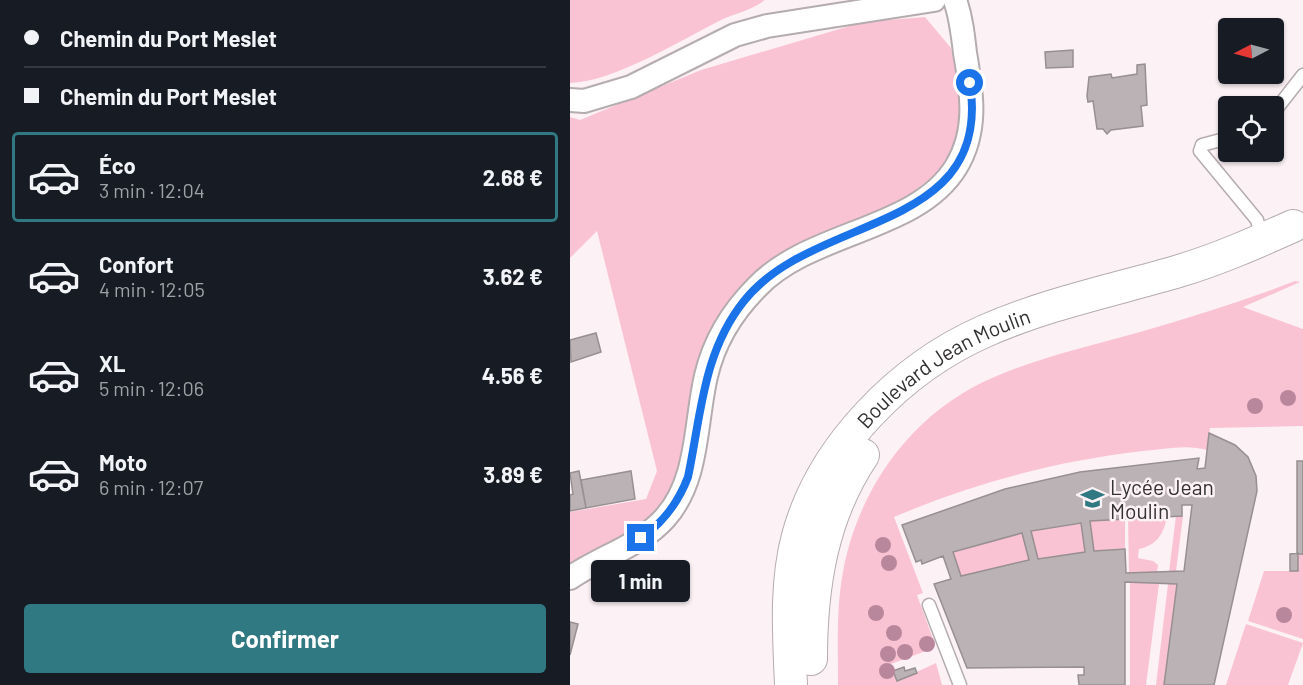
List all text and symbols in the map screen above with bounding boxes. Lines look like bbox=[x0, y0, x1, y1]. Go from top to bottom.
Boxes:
north arrow bbox=[1218, 18, 1284, 84]
map controls bbox=[1218, 18, 1284, 162]
text: Chemin du Port Meslet bbox=[60, 25, 277, 51]
route start bbox=[956, 69, 983, 96]
text: Chemin du Port Meslet bbox=[60, 83, 277, 109]
button: locate bbox=[1218, 96, 1284, 162]
icon: car bbox=[27, 150, 81, 204]
text: Éco bbox=[99, 152, 136, 178]
text: 2.68 € bbox=[483, 164, 543, 190]
text: 3 min · 12:04 bbox=[99, 178, 205, 202]
icon: car bbox=[27, 249, 81, 303]
text: Confort bbox=[99, 251, 174, 277]
text: 3.62 € bbox=[483, 263, 543, 289]
text: 4 min · 12:05 bbox=[99, 277, 205, 301]
street label: Boulevard Jean Moulin bbox=[851, 302, 1033, 432]
icon: car bbox=[27, 348, 81, 402]
text: XL bbox=[99, 350, 125, 376]
text: 4.56 € bbox=[482, 362, 543, 388]
text: 5 min · 12:06 bbox=[99, 376, 204, 400]
icon: car bbox=[27, 447, 81, 501]
text: Moto bbox=[99, 449, 147, 475]
text: 3.89 € bbox=[483, 461, 543, 487]
place label: Lycée Jean Moulin bbox=[1110, 474, 1214, 523]
text: 6 min · 12:07 bbox=[99, 475, 203, 499]
school or university icon: Lycée Jean Moulin bbox=[1079, 485, 1105, 511]
route end bbox=[627, 524, 654, 551]
callout: 1 min bbox=[592, 559, 691, 601]
text: 1 min bbox=[619, 569, 662, 593]
button: Confirmer bbox=[24, 604, 546, 673]

